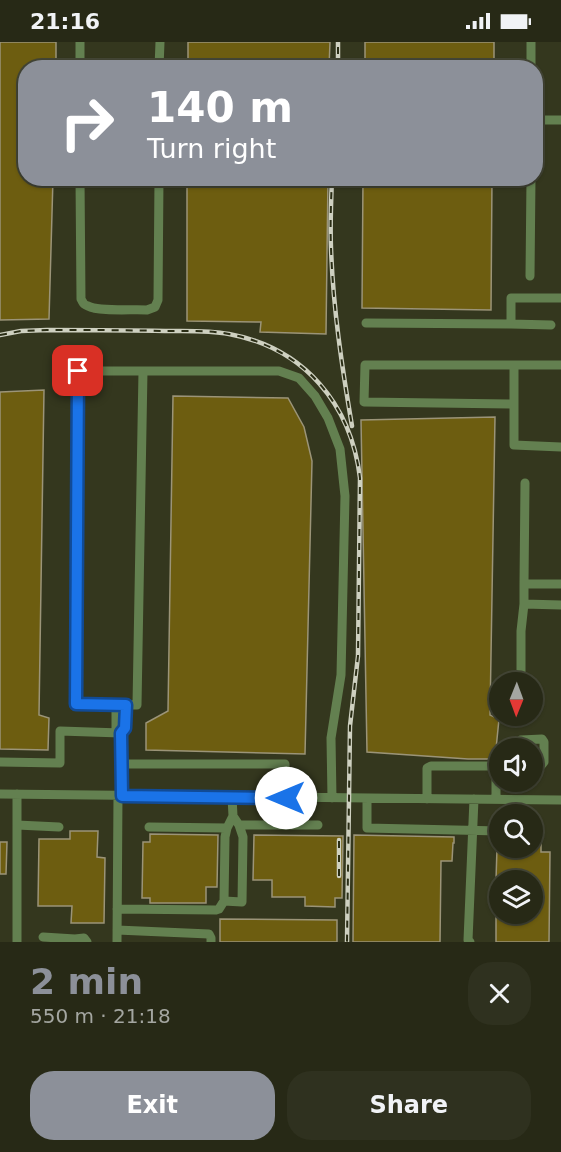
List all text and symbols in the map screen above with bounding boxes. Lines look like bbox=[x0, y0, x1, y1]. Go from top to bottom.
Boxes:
text: 21:16 bbox=[30, 9, 100, 34]
text: 140 m bbox=[147, 83, 293, 132]
icon: right bbox=[48, 84, 126, 162]
text: Turn right bbox=[147, 133, 276, 164]
pin bbox=[52, 345, 103, 396]
icon: arrive bbox=[61, 354, 94, 387]
north arrow bbox=[489, 672, 543, 726]
map controls bbox=[489, 672, 543, 924]
button: sound bbox=[489, 738, 543, 792]
position arrow bbox=[254, 766, 318, 830]
button: search bbox=[489, 804, 543, 858]
button: layers bbox=[489, 870, 543, 924]
text: 2 min bbox=[30, 961, 143, 1002]
button: close bbox=[468, 962, 531, 1025]
text: 550 m · 21:18 bbox=[30, 1004, 171, 1028]
button: Exit bbox=[30, 1071, 275, 1140]
button: Share bbox=[287, 1071, 531, 1140]

